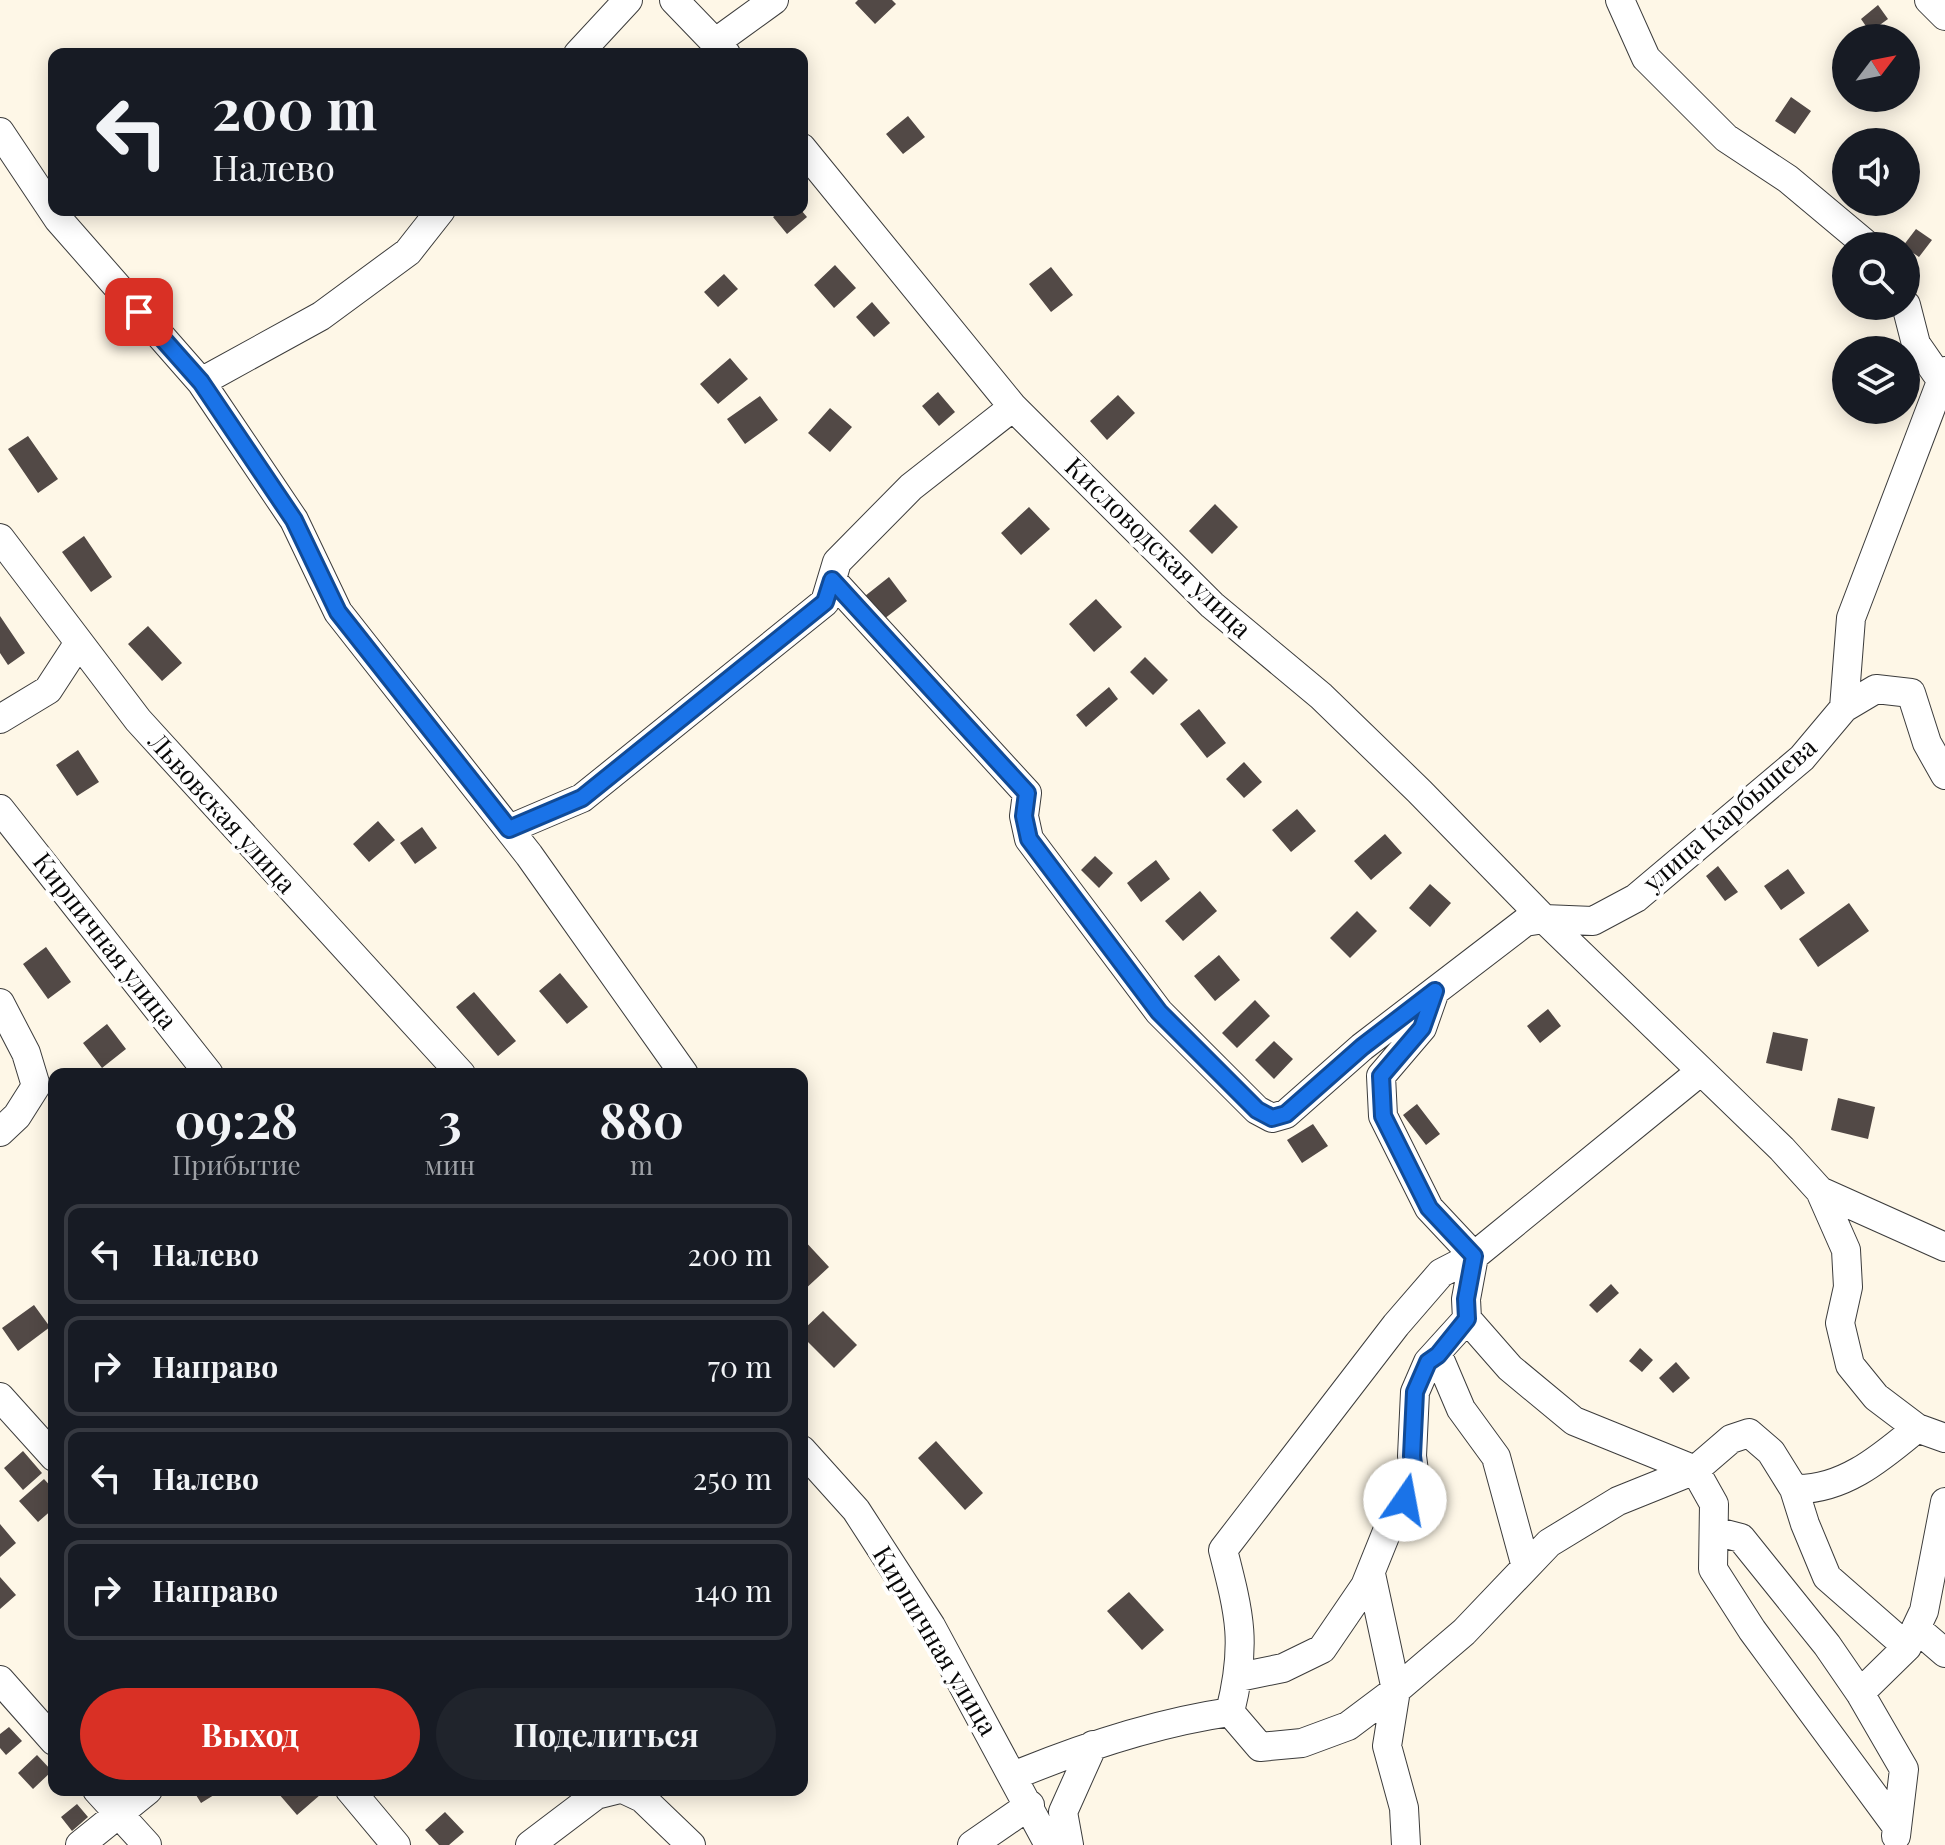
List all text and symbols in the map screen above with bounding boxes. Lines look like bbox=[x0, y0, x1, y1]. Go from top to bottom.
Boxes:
north arrow bbox=[1832, 24, 1920, 112]
map controls bbox=[1832, 24, 1920, 424]
text: 200 m bbox=[212, 70, 377, 145]
icon: left bbox=[80, 80, 184, 184]
button: sound bbox=[1832, 128, 1920, 216]
text: Налево bbox=[212, 142, 335, 190]
button: search bbox=[1832, 232, 1920, 320]
pin bbox=[105, 278, 173, 346]
icon: arrive bbox=[117, 290, 161, 334]
button: layers bbox=[1832, 336, 1920, 424]
street label: Кисловодская улица bbox=[1058, 449, 1260, 645]
street label: Львовская улица bbox=[141, 723, 305, 900]
street label: улица Карбышева bbox=[1634, 729, 1823, 900]
street label: Кирпичная улица bbox=[26, 844, 186, 1036]
text: 09:28 bbox=[175, 1087, 298, 1151]
text: 3 bbox=[438, 1087, 462, 1151]
text: 880 bbox=[599, 1087, 684, 1151]
text: Прибытие bbox=[172, 1147, 301, 1182]
text: мин bbox=[425, 1147, 475, 1182]
text: m bbox=[630, 1147, 653, 1182]
icon: left bbox=[84, 1232, 128, 1276]
text: Налево bbox=[152, 1234, 259, 1274]
text: 200 m bbox=[688, 1234, 772, 1274]
icon: right bbox=[84, 1344, 128, 1388]
text: Направо bbox=[152, 1346, 278, 1386]
text: 70 m bbox=[708, 1346, 772, 1386]
icon: left bbox=[84, 1456, 128, 1500]
text: Налево bbox=[152, 1458, 259, 1498]
text: 250 m bbox=[693, 1458, 772, 1498]
position arrow bbox=[1363, 1458, 1447, 1542]
street label: Кирпичная улица bbox=[866, 1539, 1007, 1742]
icon: right bbox=[84, 1568, 128, 1612]
text: Направо bbox=[152, 1570, 278, 1610]
text: 140 m bbox=[694, 1570, 772, 1610]
button: Выход bbox=[80, 1688, 420, 1780]
button: Поделиться bbox=[436, 1688, 776, 1780]

